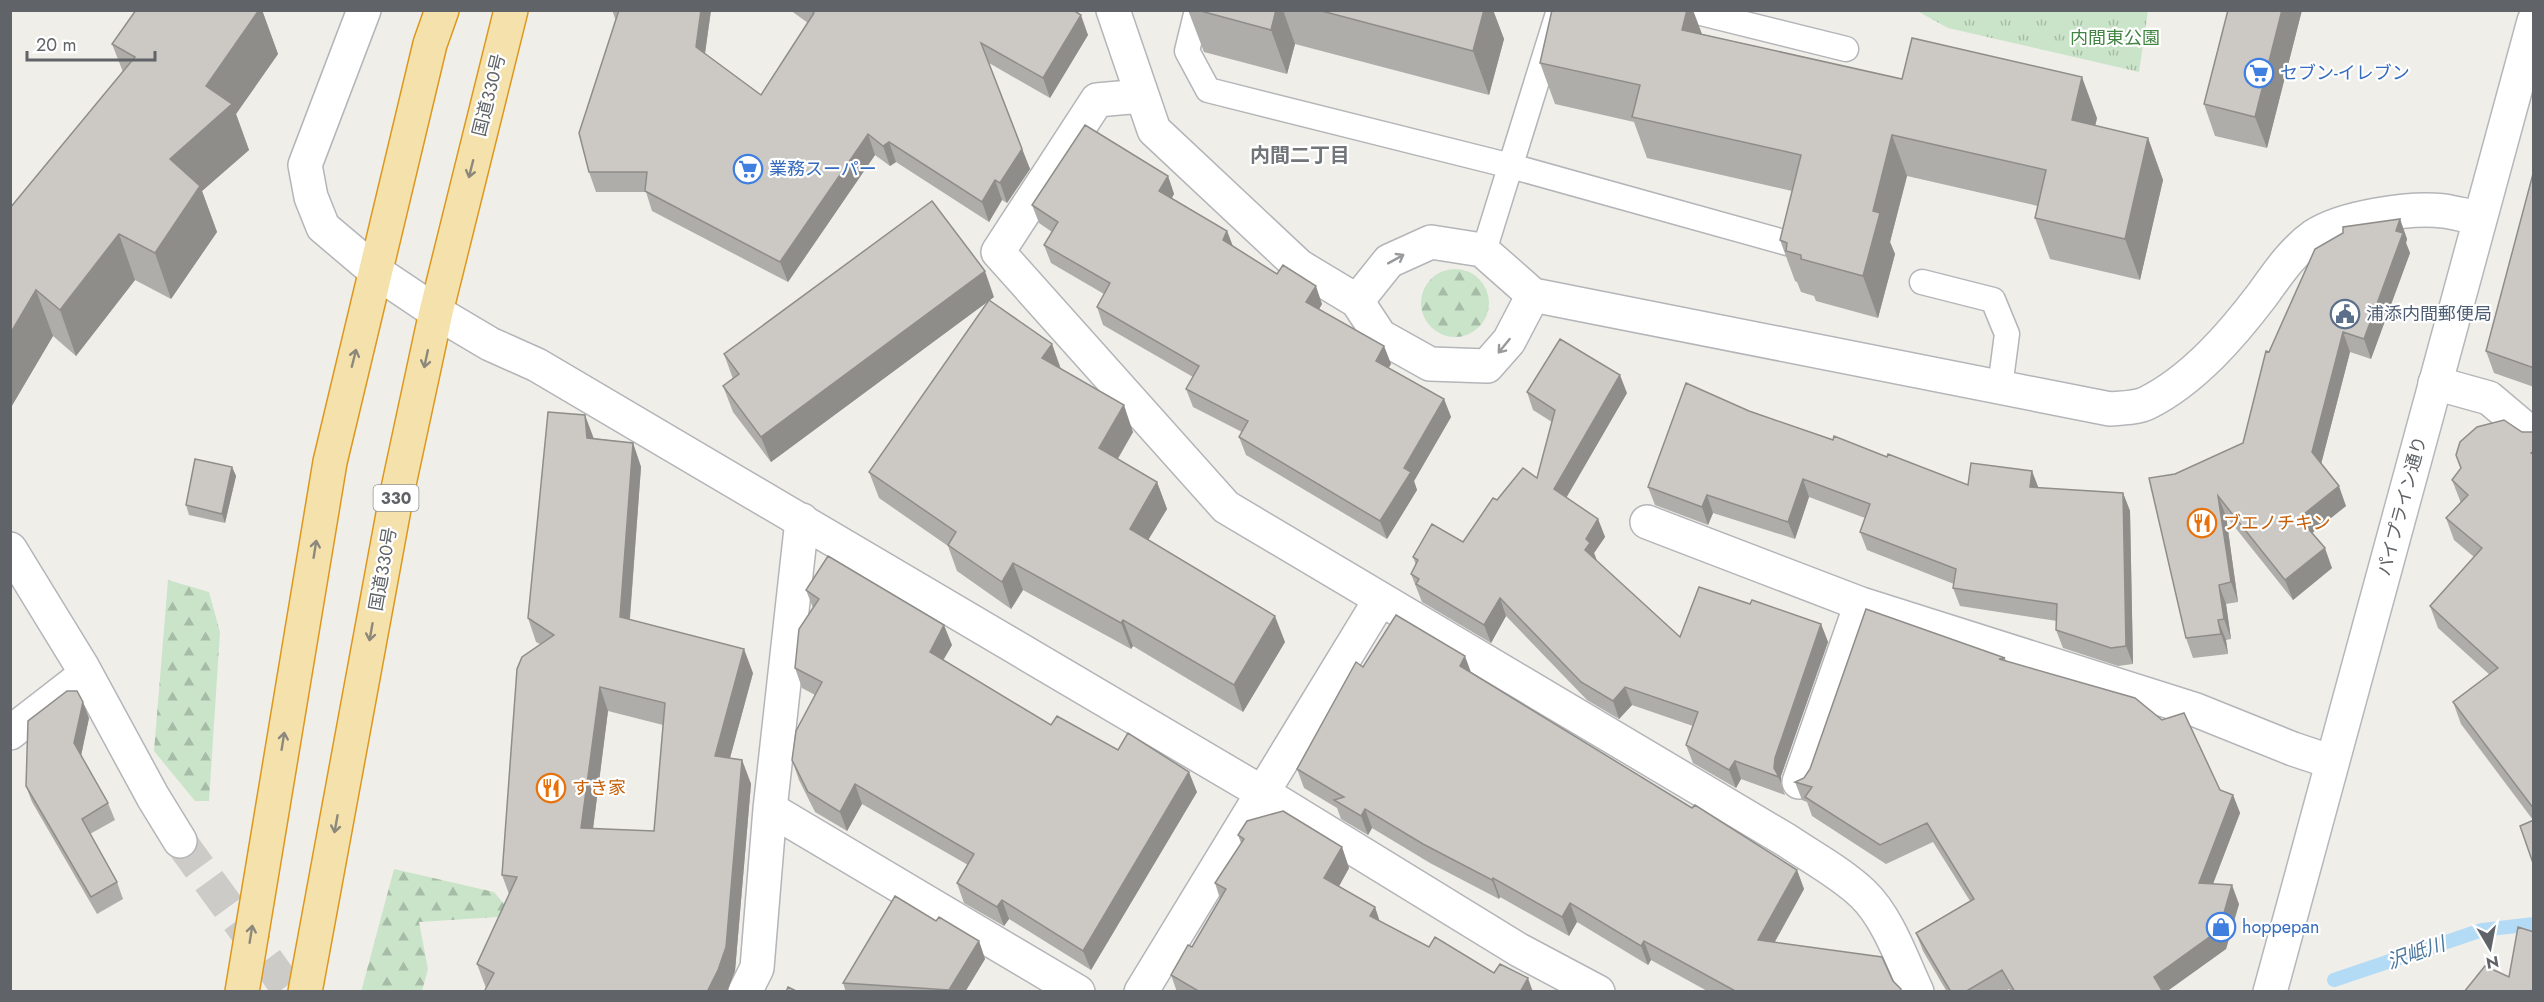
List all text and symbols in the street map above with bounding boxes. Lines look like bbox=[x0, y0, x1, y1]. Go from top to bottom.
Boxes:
scale bar bbox=[27, 24, 154, 62]
park label: 内間東公園 bbox=[2070, 25, 2160, 51]
text: 20 m bbox=[36, 32, 76, 58]
street label: 国道330号 bbox=[466, 51, 512, 139]
supermarket icon: セブン-イレブン bbox=[2243, 57, 2275, 89]
place label: セブン-イレブン bbox=[2280, 60, 2410, 86]
district label: 内間二丁目 bbox=[1250, 141, 1350, 170]
supermarket icon: 業務スーパー bbox=[732, 153, 764, 185]
place label: 業務スーパー bbox=[769, 156, 877, 182]
one-way arrow bbox=[465, 159, 477, 178]
one-way arrow bbox=[1387, 253, 1404, 265]
public building icon: 浦添内間郵便局 bbox=[2329, 298, 2361, 330]
place label: 浦添内間郵便局 bbox=[2366, 301, 2492, 327]
one-way arrow bbox=[1498, 338, 1511, 354]
one-way arrow bbox=[420, 348, 431, 368]
one-way arrow bbox=[349, 349, 360, 368]
street label: パイプライン通り bbox=[2371, 433, 2433, 579]
road number: 330 bbox=[374, 485, 418, 511]
restaurant icon: ブエノチキン bbox=[2186, 507, 2218, 539]
place label: ブエノチキン bbox=[2223, 510, 2330, 536]
street label: 国道330号 bbox=[363, 525, 403, 613]
one-way arrow bbox=[310, 540, 321, 559]
one-way arrow bbox=[365, 622, 376, 642]
one-way arrow bbox=[278, 732, 289, 752]
restaurant icon: すき家 bbox=[535, 772, 567, 804]
place label: すき家 bbox=[572, 775, 626, 801]
one-way arrow bbox=[330, 814, 341, 833]
shop icon: hoppepan bbox=[2205, 911, 2237, 943]
place label: hoppepan bbox=[2242, 914, 2319, 940]
north arrow bbox=[2460, 918, 2520, 978]
one-way arrow bbox=[246, 924, 257, 944]
water label: 沢岻川 bbox=[2383, 929, 2451, 976]
text: N bbox=[2484, 950, 2501, 975]

